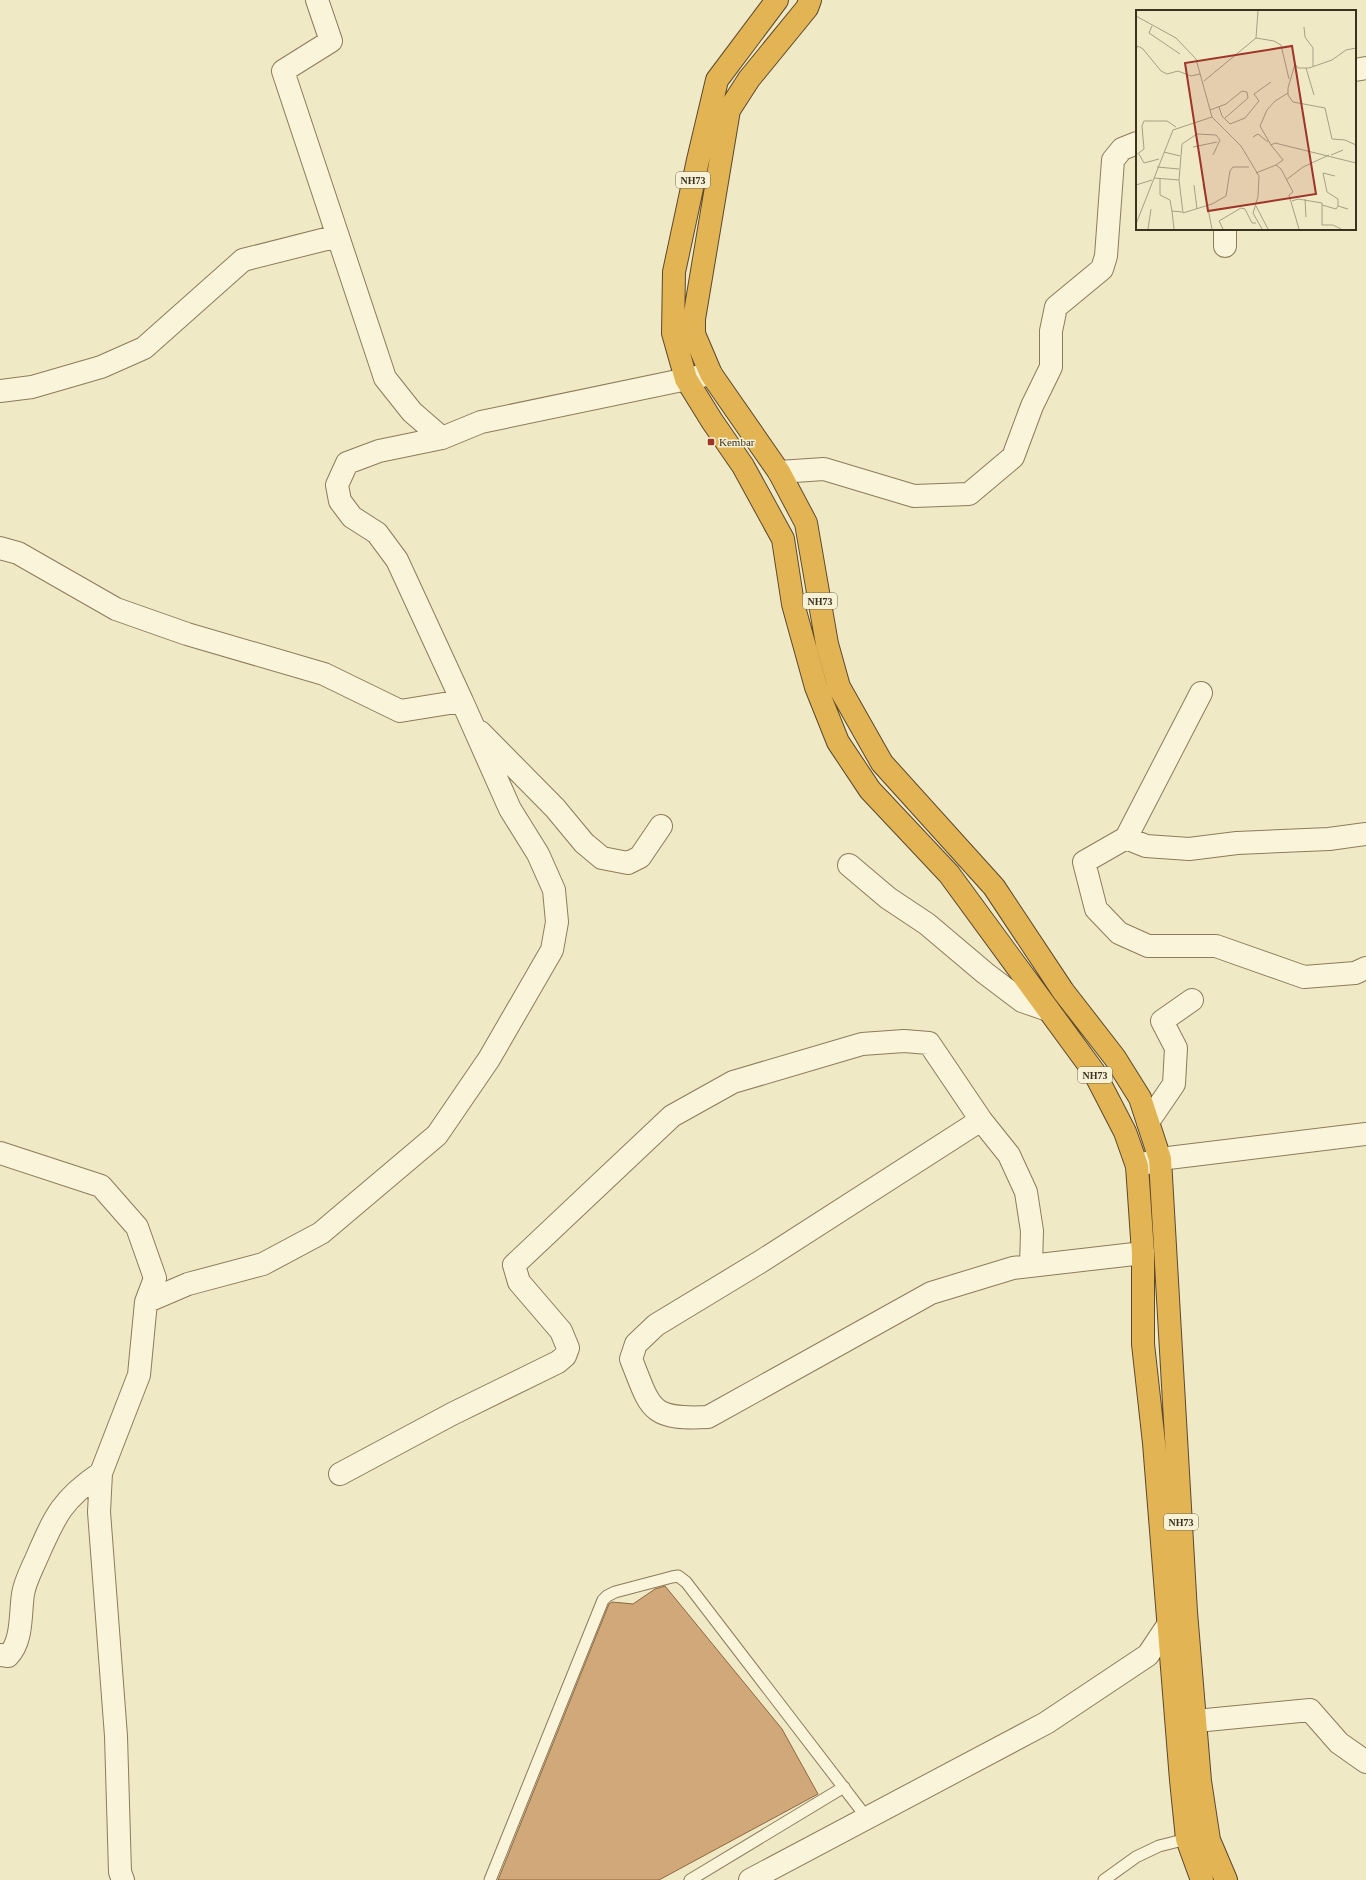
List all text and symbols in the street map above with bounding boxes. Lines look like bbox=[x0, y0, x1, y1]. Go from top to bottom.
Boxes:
inset map bbox=[1136, 10, 1356, 230]
road number: NH73 bbox=[676, 172, 710, 188]
place label: Kembar bbox=[719, 436, 755, 448]
marker: Kembar bbox=[706, 437, 716, 447]
road number: NH73 bbox=[803, 593, 837, 609]
road number: NH73 bbox=[1078, 1067, 1112, 1083]
road number: NH73 bbox=[1164, 1514, 1198, 1530]

